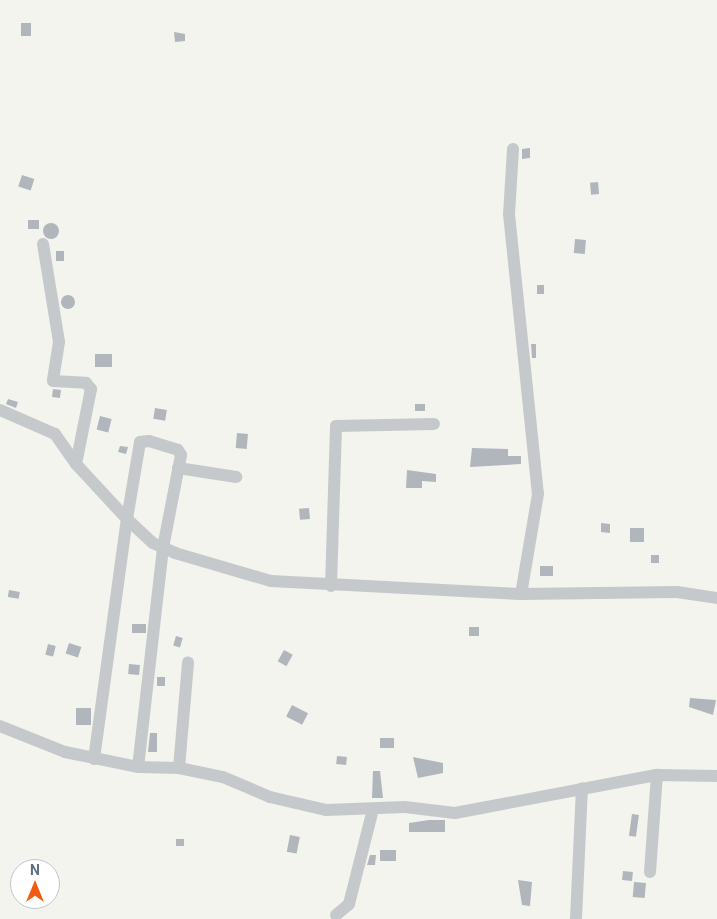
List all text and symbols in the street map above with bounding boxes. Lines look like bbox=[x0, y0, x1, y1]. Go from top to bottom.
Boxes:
north arrow bbox=[10, 859, 60, 909]
text: N bbox=[30, 862, 40, 878]

